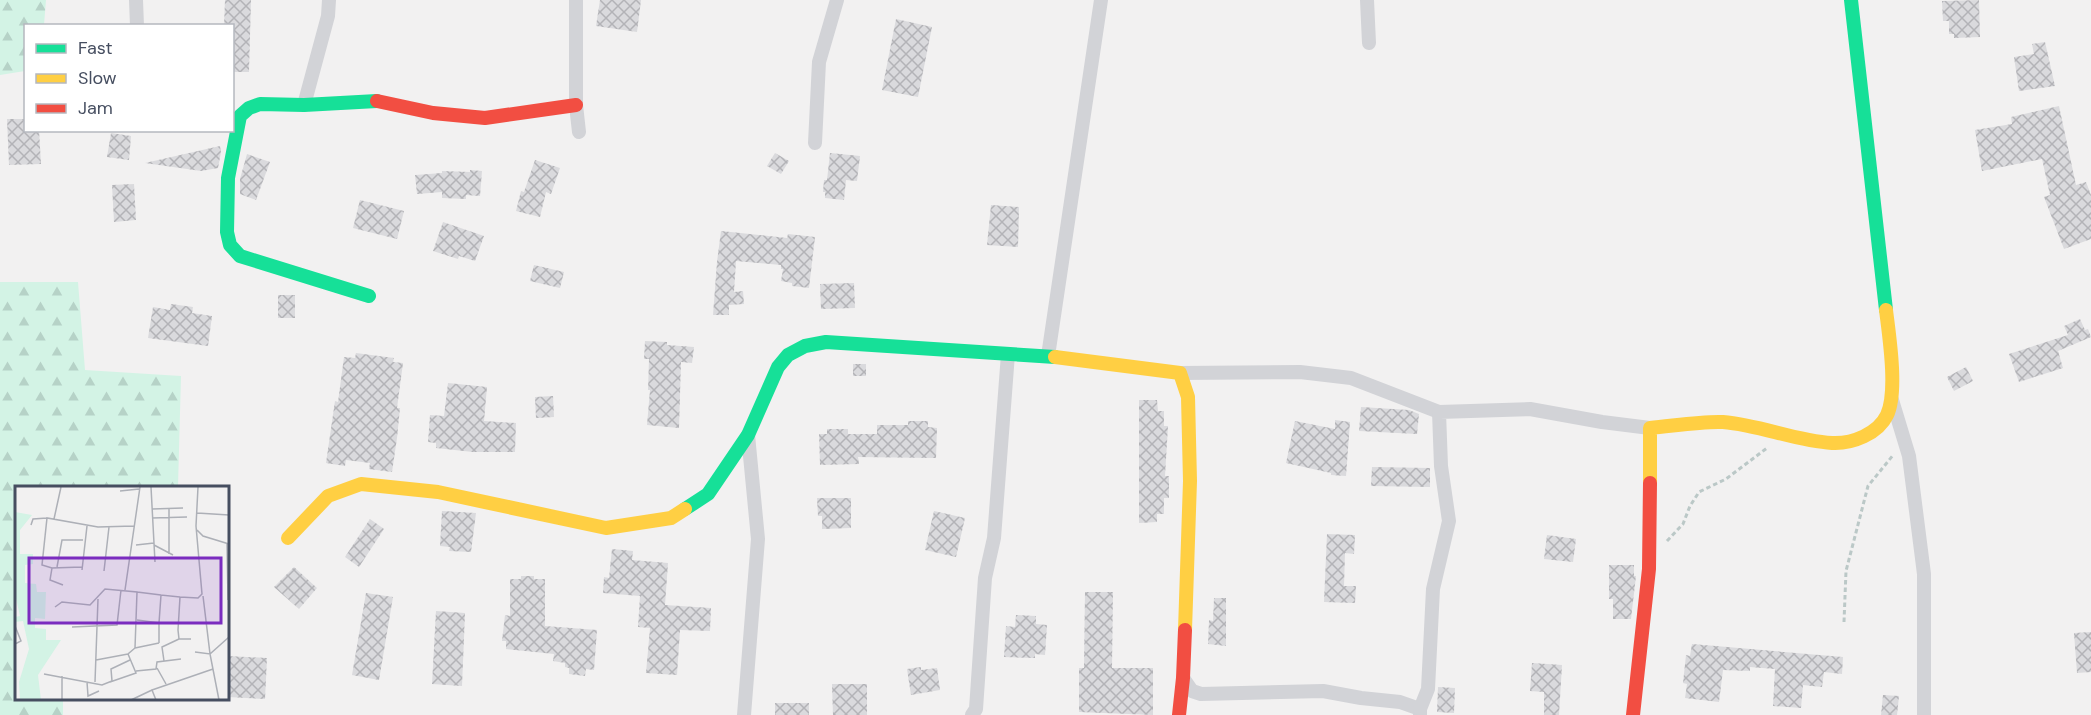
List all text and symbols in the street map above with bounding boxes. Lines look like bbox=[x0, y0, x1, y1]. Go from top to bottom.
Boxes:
legend bbox=[24, 24, 234, 132]
text: Fast bbox=[78, 36, 113, 60]
text: Slow bbox=[78, 66, 117, 90]
text: Jam bbox=[78, 96, 113, 120]
inset map bbox=[15, 486, 230, 700]

